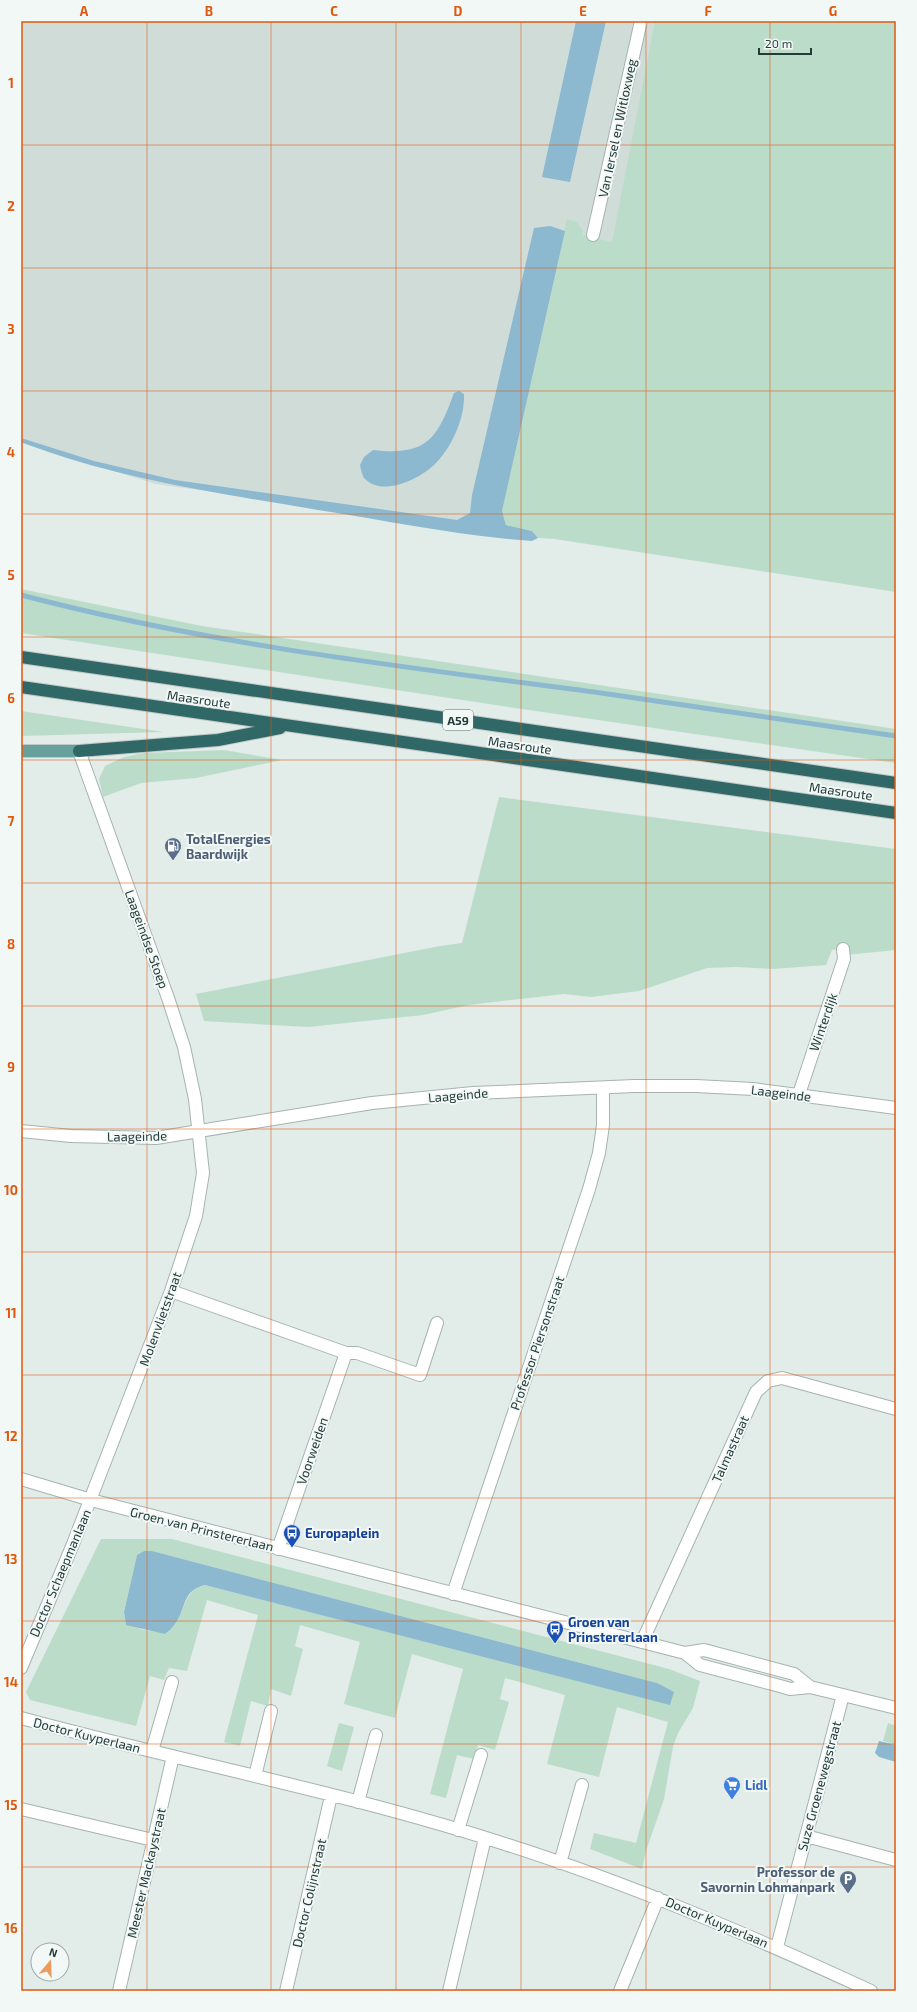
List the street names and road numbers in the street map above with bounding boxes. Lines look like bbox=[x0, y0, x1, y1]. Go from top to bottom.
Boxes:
street label: Van Iersel en Witloxweg bbox=[594, 57, 640, 199]
street label: Maasroute bbox=[166, 687, 232, 711]
road number: A59 bbox=[443, 710, 473, 730]
street label: Maasroute bbox=[487, 733, 553, 757]
street label: Maasroute bbox=[808, 779, 874, 803]
street label: Laageindse Stoep bbox=[122, 887, 172, 991]
street label: Winterdijk bbox=[806, 990, 841, 1053]
street label: Laageinde bbox=[750, 1081, 812, 1105]
street label: Laageinde bbox=[427, 1084, 489, 1106]
street label: Laageinde bbox=[107, 1127, 167, 1145]
street label: Molenvlietstraat bbox=[136, 1270, 184, 1368]
street label: Professor Piersonstraat bbox=[506, 1274, 568, 1412]
street label: Talmastraat bbox=[708, 1413, 752, 1485]
street label: Voorweiden bbox=[293, 1415, 331, 1487]
street label: Groen van Prinstererlaan bbox=[129, 1503, 275, 1555]
street label: Doctor Schaepmanlaan bbox=[26, 1507, 94, 1639]
street label: Doctor Kuyperlaan bbox=[32, 1714, 142, 1756]
street label: Suze Groenewegstraat bbox=[794, 1719, 844, 1853]
street label: Meester Mackaystraat bbox=[123, 1806, 169, 1940]
street label: Doctor Colijnstraat bbox=[289, 1837, 329, 1949]
street label: Doctor Kuyperlaan bbox=[663, 1893, 771, 1951]

